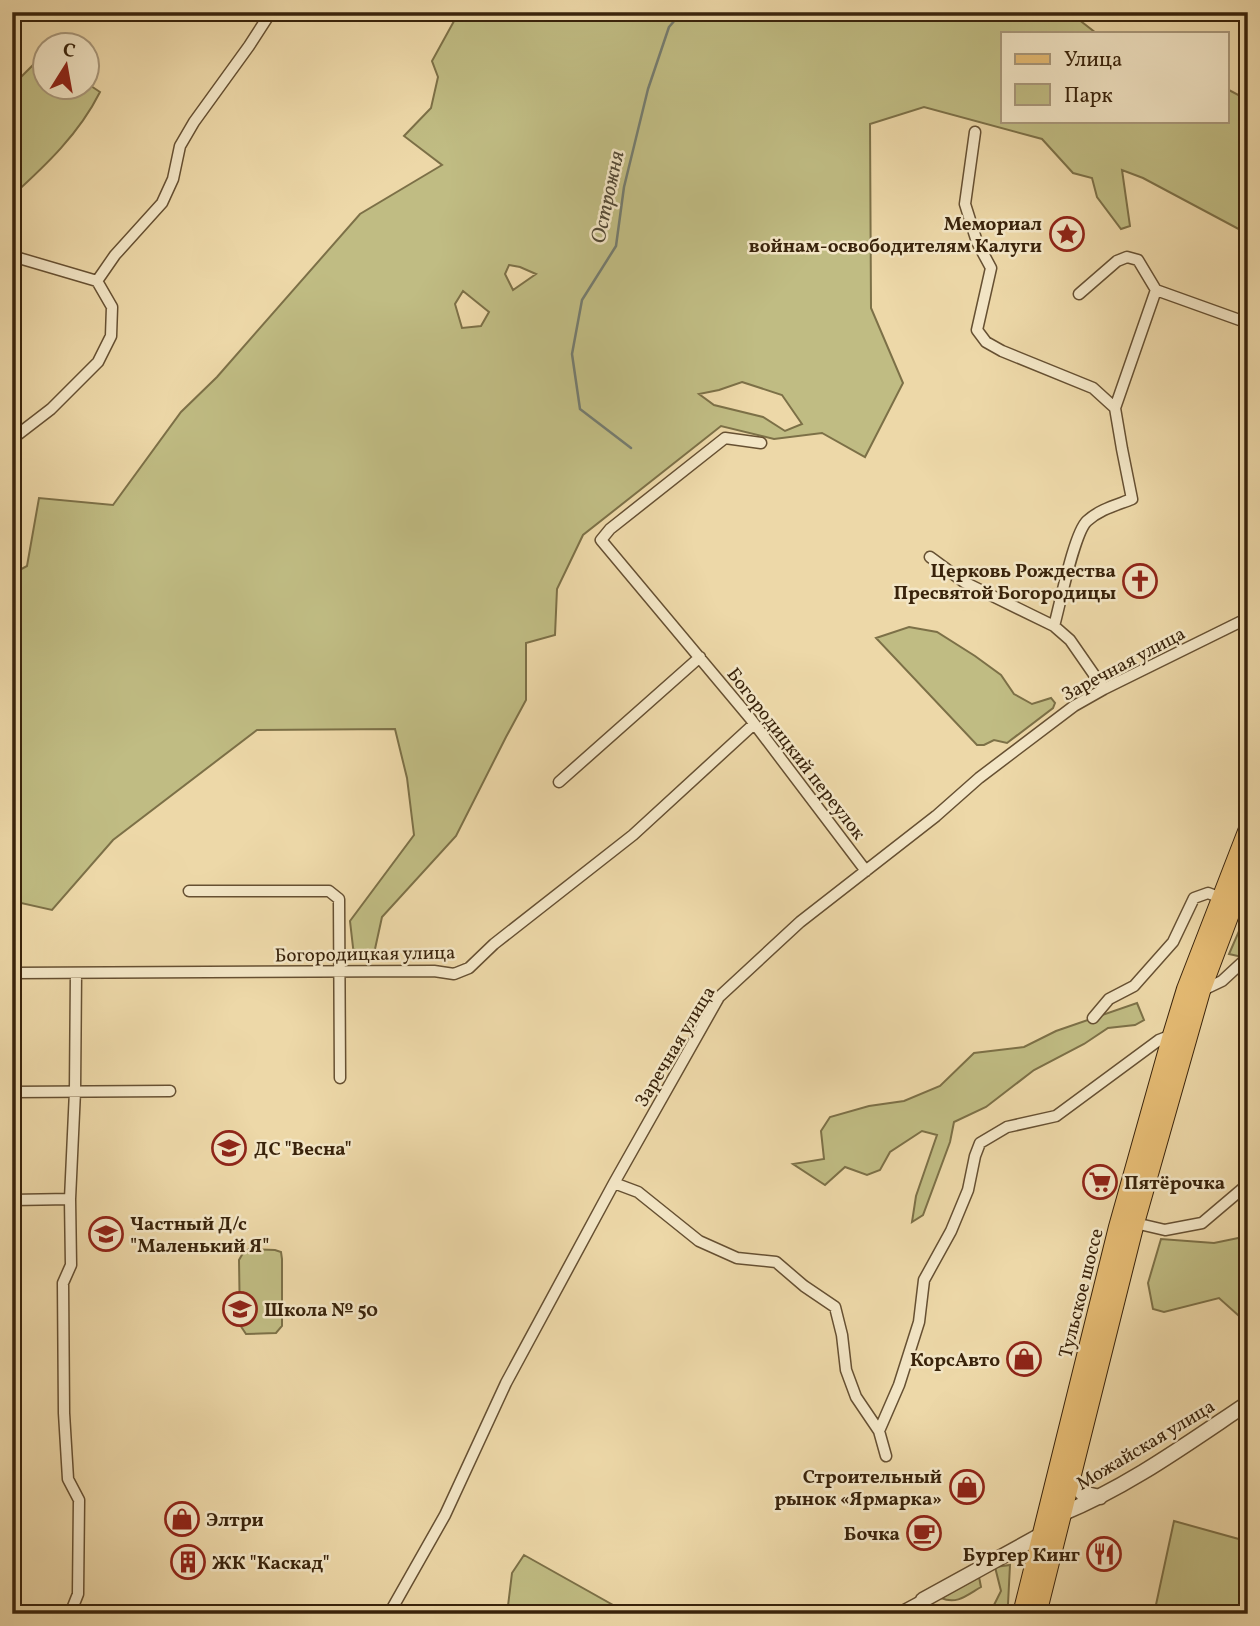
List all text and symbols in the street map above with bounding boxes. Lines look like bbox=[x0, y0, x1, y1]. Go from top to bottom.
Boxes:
north arrow bbox=[32, 32, 102, 102]
legend bbox=[1001, 32, 1228, 122]
text: С bbox=[60, 37, 77, 65]
text: Улица bbox=[1064, 46, 1122, 75]
text: Парк bbox=[1064, 82, 1113, 111]
water label: Острожня bbox=[584, 148, 632, 246]
place label: Мемориал войнам-освободителям Калуги bbox=[749, 212, 1042, 260]
place icon: Мемориал войнам-освободителям Калуги bbox=[1048, 215, 1086, 253]
place label: Церковь Рождества Пресвятой Богородицы bbox=[893, 559, 1116, 607]
church icon: Церковь Рождества Пресвятой Богородицы bbox=[1121, 562, 1159, 600]
street label: Заречная улица bbox=[1057, 621, 1190, 708]
street label: Богородицкий переулок bbox=[720, 663, 871, 846]
street label: Богородицкая улица bbox=[274, 940, 456, 970]
street label: Заречная улица bbox=[629, 982, 722, 1112]
school or university icon: ДС "Весна" bbox=[210, 1129, 248, 1167]
place label: ДС "Весна" bbox=[254, 1137, 352, 1163]
supermarket icon: Пятёрочка bbox=[1081, 1163, 1119, 1201]
place label: Пятёрочка bbox=[1124, 1171, 1225, 1197]
place label: Частный Д/с "Маленький Я" bbox=[130, 1212, 269, 1260]
school or university icon: Частный Д/с "Маленький Я" bbox=[87, 1215, 125, 1253]
street label: Тульское шоссе bbox=[1053, 1226, 1111, 1361]
school or university icon: Школа № 50 bbox=[221, 1290, 259, 1328]
place label: Школа № 50 bbox=[264, 1298, 378, 1324]
shop icon: КорсАвто bbox=[1005, 1340, 1043, 1378]
place label: КорсАвто bbox=[910, 1348, 1000, 1374]
street label: Можайская улица bbox=[1072, 1394, 1220, 1497]
place label: Строительный рынок «Ярмарка» bbox=[774, 1465, 942, 1513]
shop icon: Строительный рынок «Ярмарка» bbox=[948, 1468, 986, 1506]
shop icon: Элтри bbox=[163, 1500, 201, 1538]
place label: Элтри bbox=[206, 1508, 264, 1534]
cafe icon: Бочка bbox=[905, 1514, 943, 1552]
place label: Бочка bbox=[844, 1522, 900, 1548]
restaurant icon: Бургер Кинг bbox=[1085, 1535, 1123, 1573]
building icon: ЖК "Каскад" bbox=[169, 1543, 207, 1581]
place label: Бургер Кинг bbox=[963, 1543, 1080, 1569]
place label: ЖК "Каскад" bbox=[212, 1551, 330, 1577]

